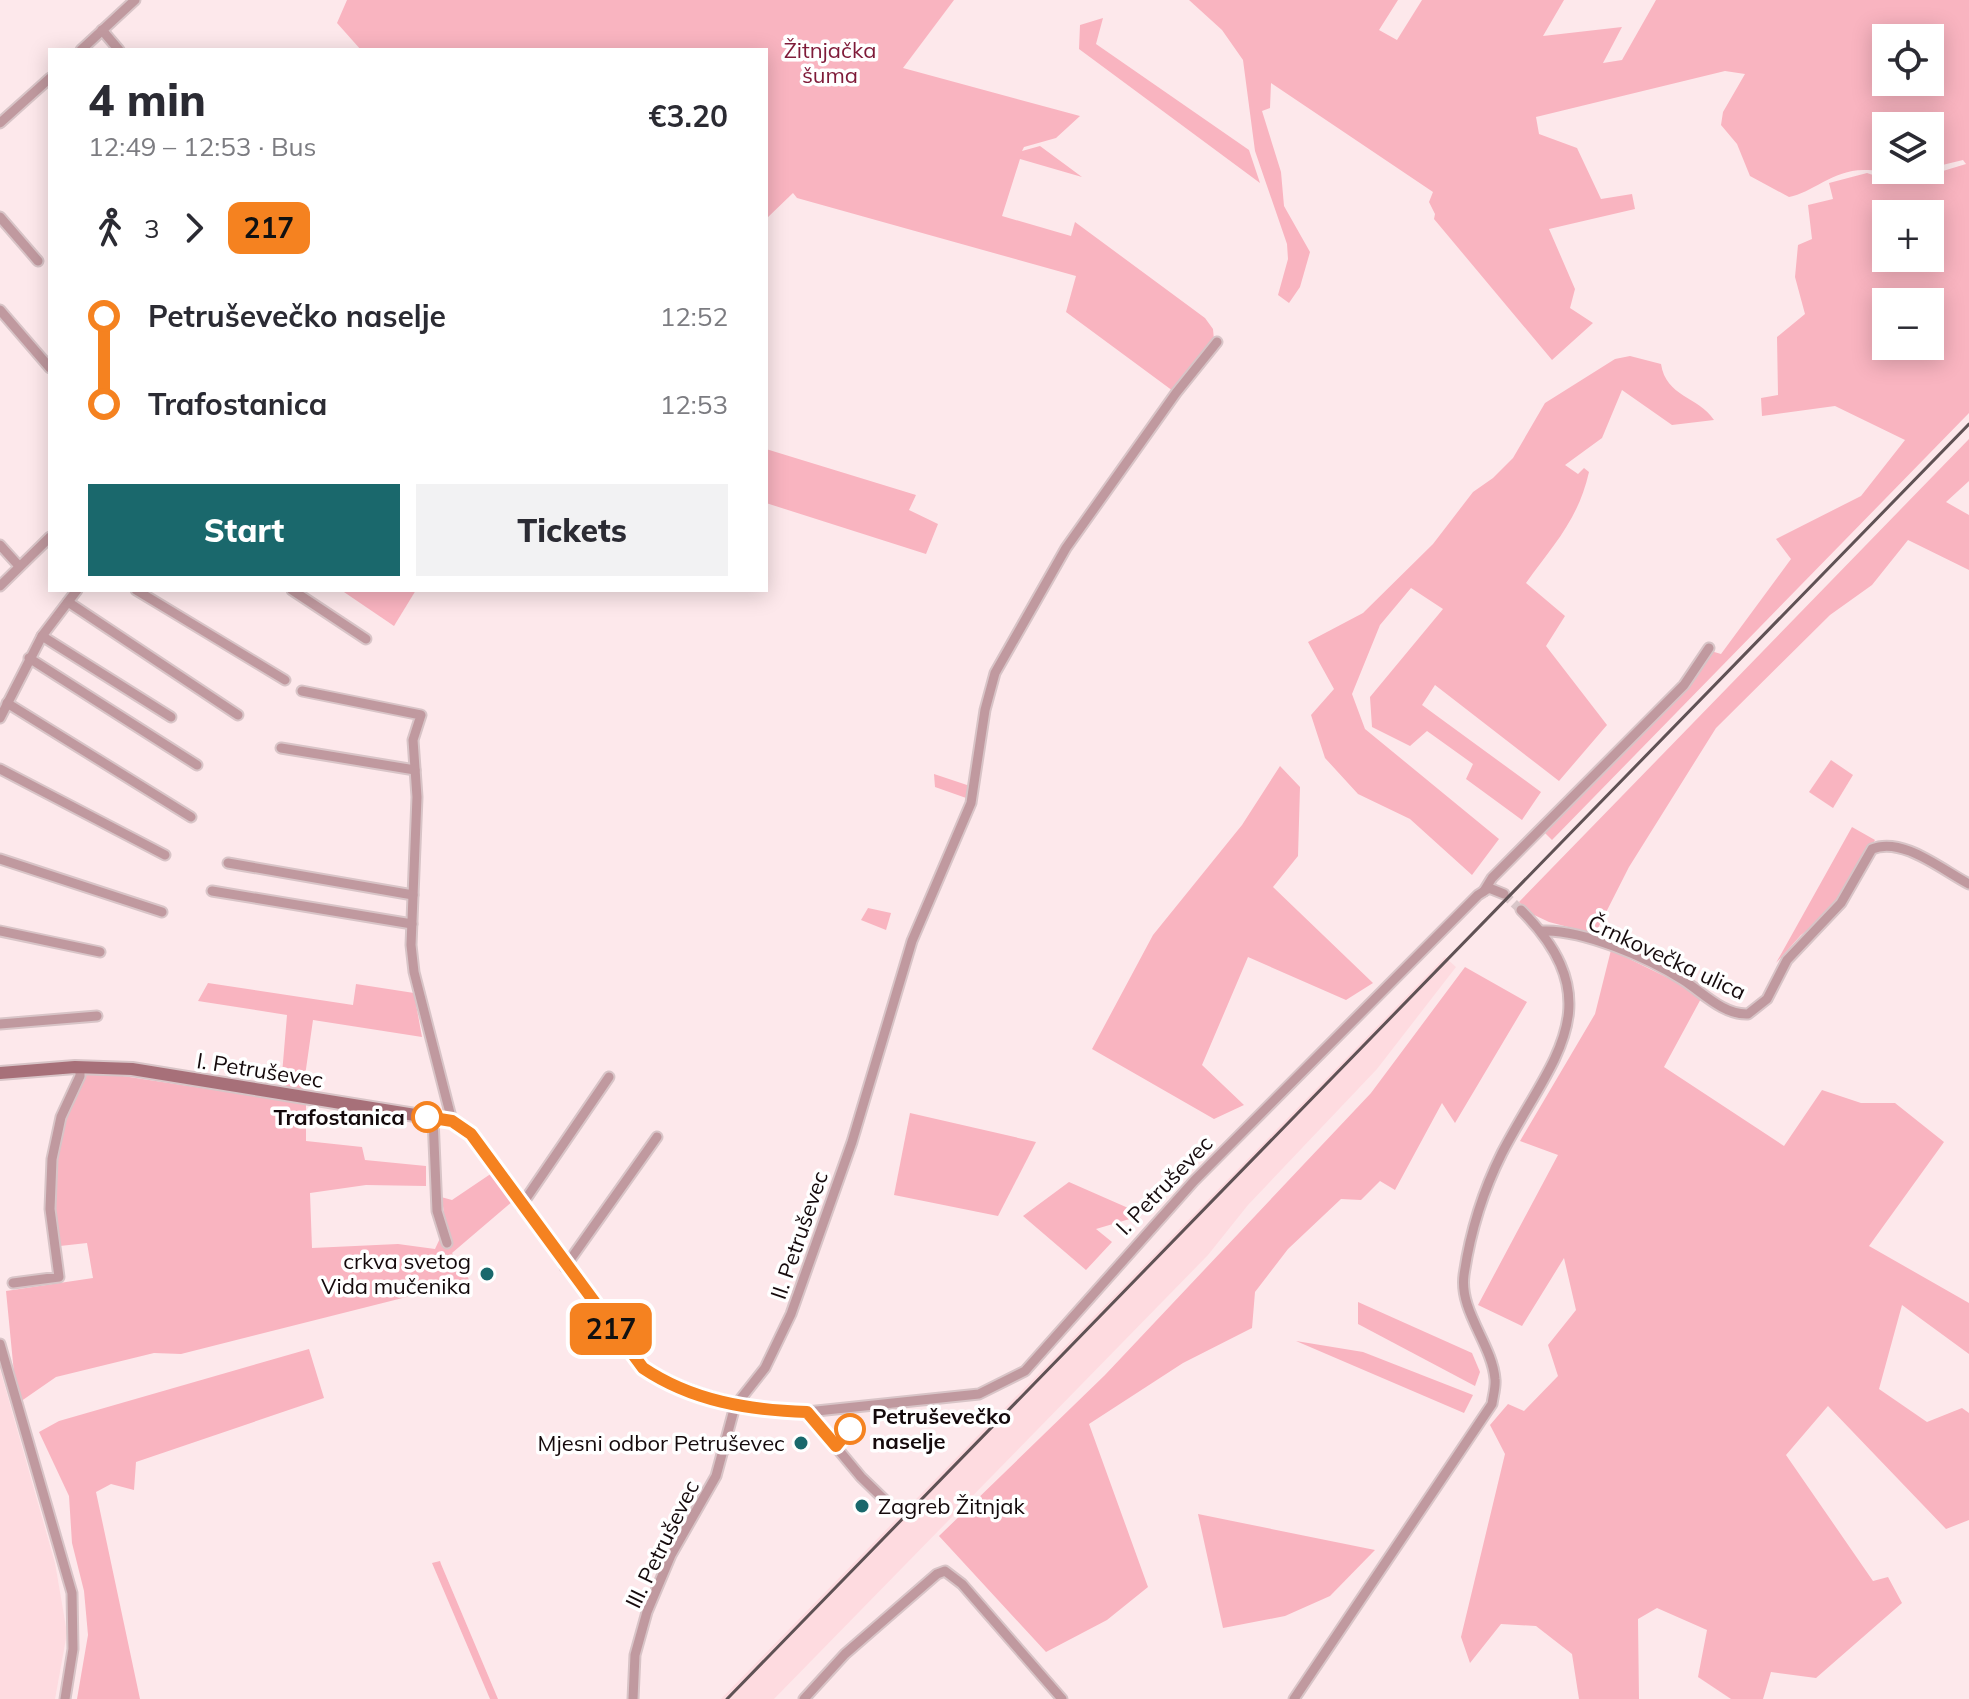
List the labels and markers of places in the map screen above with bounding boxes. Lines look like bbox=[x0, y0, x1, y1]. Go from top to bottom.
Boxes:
marker: Trafostanica bbox=[412, 1102, 442, 1132]
place label: Trafostanica bbox=[274, 1103, 405, 1131]
place label: crkva svetog Vida mučenika bbox=[321, 1247, 471, 1300]
marker: crkva svetog Vida mučenika bbox=[478, 1265, 496, 1283]
place label: Petruševečko naselje bbox=[872, 1402, 1011, 1455]
marker: Petruševečko naselje bbox=[835, 1414, 865, 1444]
place label: Mjesni odbor Petruševec bbox=[538, 1429, 785, 1457]
marker: Mjesni odbor Petruševec bbox=[792, 1434, 810, 1452]
place label: Zagreb Žitnjak bbox=[878, 1492, 1025, 1520]
marker: Zagreb Žitnjak bbox=[853, 1497, 871, 1515]

